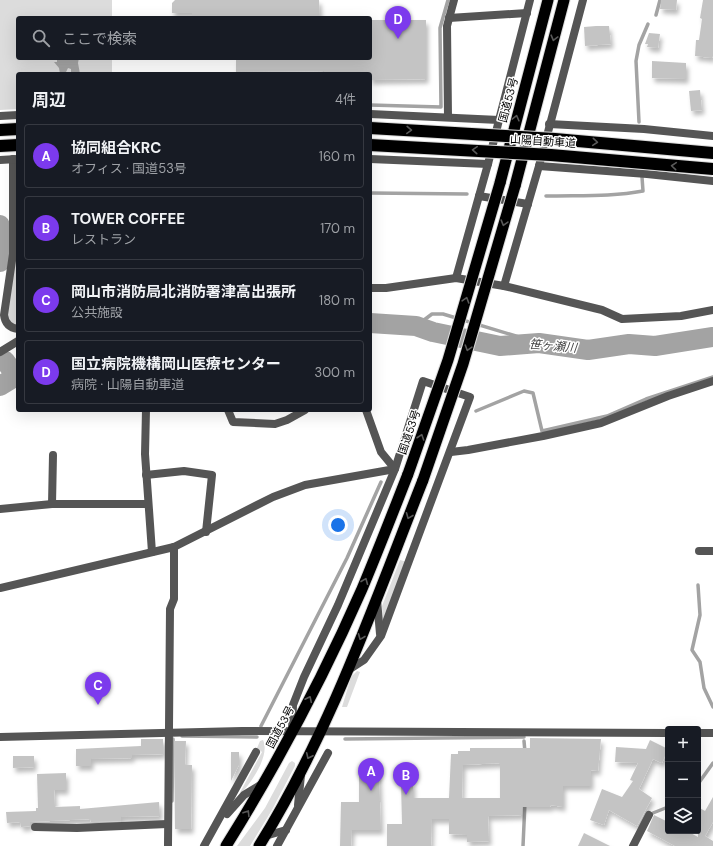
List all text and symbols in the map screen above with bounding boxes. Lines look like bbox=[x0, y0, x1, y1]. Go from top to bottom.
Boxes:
pin: D bbox=[385, 6, 411, 39]
search box bbox=[16, 16, 372, 60]
icon: search bbox=[30, 27, 52, 49]
text: ここで検索 bbox=[62, 29, 137, 49]
one-way arrow bbox=[550, 34, 559, 41]
street label: 国道53号 bbox=[495, 76, 521, 124]
text: 周辺 bbox=[32, 89, 66, 111]
text: 4件 bbox=[335, 91, 356, 108]
one-way arrow bbox=[512, 114, 520, 121]
one-way arrow bbox=[406, 126, 412, 134]
street label: 山陽自動車道 bbox=[510, 132, 576, 150]
text: 協同組合KRC bbox=[71, 138, 161, 158]
one-way arrow bbox=[592, 138, 598, 147]
one-way arrow bbox=[472, 145, 478, 154]
text: A bbox=[41, 148, 51, 165]
text: 160 m bbox=[319, 148, 355, 165]
text: オフィス · 国道53号 bbox=[71, 160, 187, 177]
one-way arrow bbox=[671, 161, 677, 170]
text: TOWER COFFEE bbox=[71, 209, 185, 229]
text: B bbox=[42, 220, 50, 237]
text: 170 m bbox=[320, 220, 355, 237]
one-way arrow bbox=[501, 220, 509, 227]
text: レストラン bbox=[71, 231, 136, 248]
text: 岡山市消防局北消防署津高出張所 bbox=[71, 282, 296, 302]
text: C bbox=[41, 292, 51, 309]
text: 180 m bbox=[319, 292, 355, 309]
one-way arrow bbox=[461, 297, 470, 304]
text: 公共施設 bbox=[71, 304, 123, 321]
water label: 笹ヶ瀬川 bbox=[528, 336, 580, 356]
one-way arrow bbox=[464, 344, 473, 351]
text: 国立病院機構岡山医療センター bbox=[71, 354, 281, 374]
text: D bbox=[41, 364, 51, 381]
text: 300 m bbox=[314, 364, 355, 381]
text: 病院 · 山陽自動車道 bbox=[71, 376, 185, 393]
street label: 国道53号 bbox=[395, 408, 423, 456]
one-way arrow bbox=[416, 434, 425, 441]
one-way arrow bbox=[405, 512, 413, 519]
your location bbox=[328, 515, 348, 535]
one-way arrow bbox=[360, 578, 368, 585]
one-way arrow bbox=[358, 633, 366, 640]
pin: C bbox=[85, 672, 111, 705]
one-way arrow bbox=[304, 696, 312, 703]
street label: 国道53号 bbox=[263, 703, 297, 751]
map controls bbox=[665, 726, 701, 834]
button: + bbox=[665, 726, 701, 762]
one-way arrow bbox=[306, 751, 314, 759]
pin: A bbox=[358, 758, 384, 791]
pin: B bbox=[393, 762, 419, 795]
button: − bbox=[665, 762, 701, 798]
button: layers bbox=[665, 798, 701, 834]
one-way arrow bbox=[242, 810, 249, 817]

